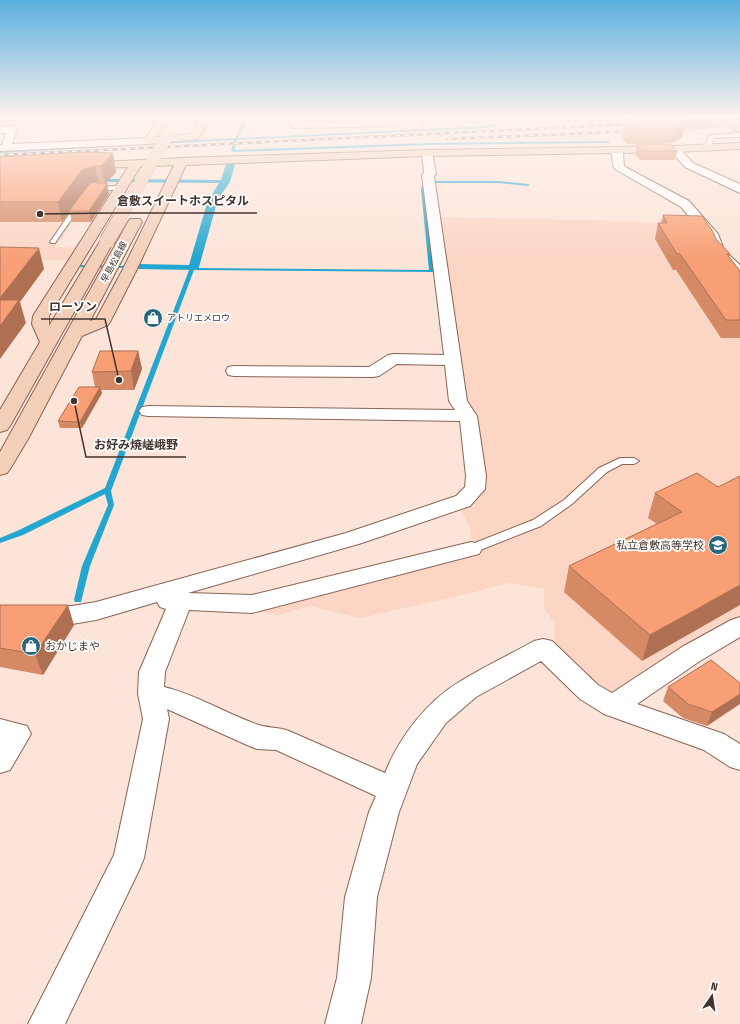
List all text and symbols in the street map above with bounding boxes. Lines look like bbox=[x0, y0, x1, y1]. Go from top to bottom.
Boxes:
callout: 倉敷スイートホスピタル bbox=[109, 189, 257, 213]
text: 倉敷スイートホスピタル bbox=[117, 194, 249, 208]
street label: 早島松島線 bbox=[99, 239, 129, 284]
callout: ローソン bbox=[41, 295, 105, 319]
text: ローソン bbox=[49, 300, 97, 314]
shop icon: アトリエメロウ bbox=[142, 307, 164, 329]
place label: アトリエメロウ bbox=[167, 313, 230, 323]
callout: お好み焼嵯峨野 bbox=[86, 433, 186, 457]
text: お好み焼嵯峨野 bbox=[94, 438, 178, 452]
school or university icon: 私立倉敷高等学校 bbox=[707, 534, 729, 556]
place label: 私立倉敷高等学校 bbox=[616, 539, 704, 552]
shop icon: おかじまや bbox=[20, 635, 42, 657]
place label: おかじまや bbox=[45, 640, 100, 653]
north arrow bbox=[692, 976, 732, 1016]
text: N bbox=[709, 980, 719, 994]

